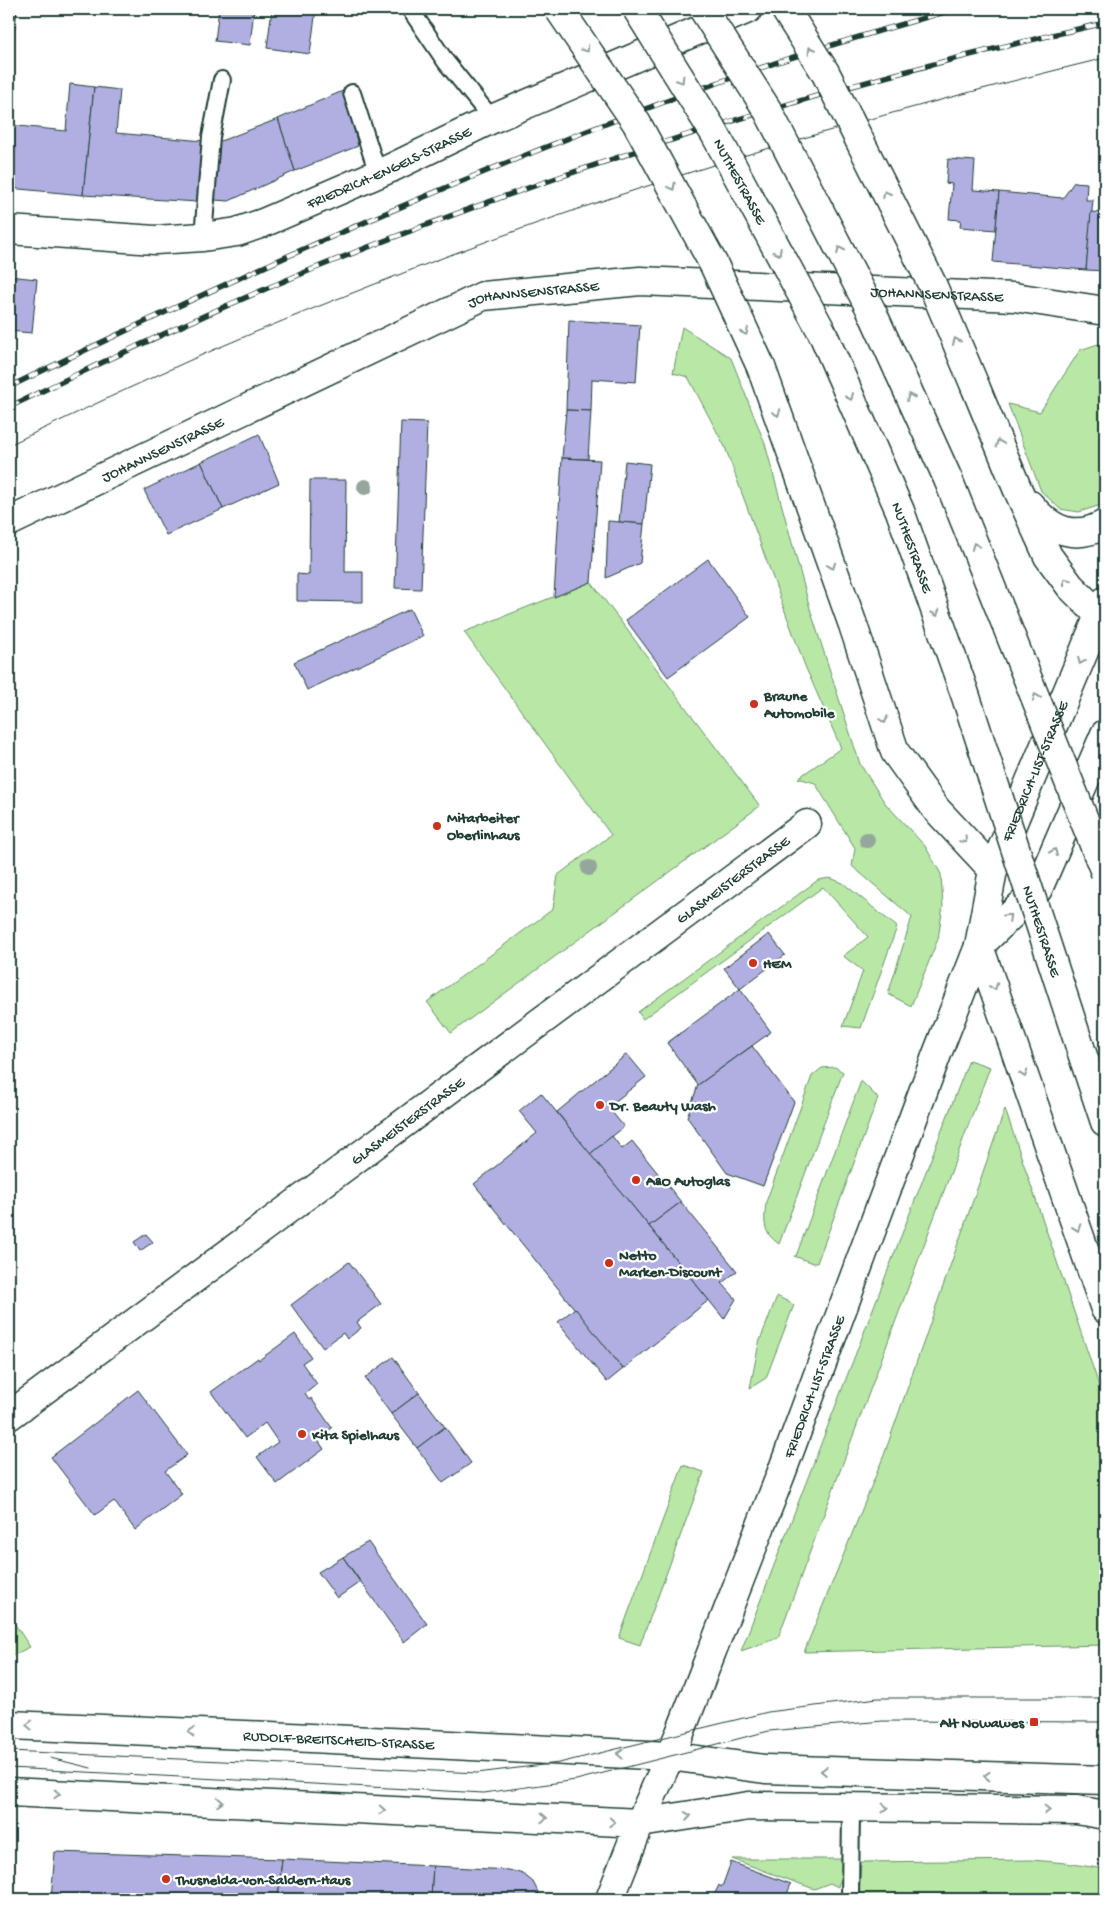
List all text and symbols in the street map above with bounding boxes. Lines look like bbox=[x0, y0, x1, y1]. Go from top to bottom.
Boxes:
one-way arrow bbox=[580, 43, 589, 53]
one-way arrow bbox=[808, 47, 817, 56]
one-way arrow bbox=[675, 74, 685, 83]
street label: FRIEDRICH-ENGELS-STRASSE bbox=[304, 123, 475, 215]
street label: NUTHESTRASSE bbox=[708, 136, 770, 229]
one-way arrow bbox=[665, 182, 675, 191]
one-way arrow bbox=[882, 190, 892, 199]
one-way arrow bbox=[772, 246, 782, 255]
one-way arrow bbox=[836, 247, 846, 256]
street label: JOHANNSENSTRASSE bbox=[465, 278, 600, 313]
street label: JOHANNSENSTRASSE bbox=[870, 284, 1004, 308]
one-way arrow bbox=[738, 327, 749, 336]
one-way arrow bbox=[951, 337, 962, 346]
one-way arrow bbox=[844, 392, 855, 401]
one-way arrow bbox=[906, 393, 917, 402]
one-way arrow bbox=[771, 408, 781, 417]
street label: JOHANNSENSTRASSE bbox=[99, 414, 228, 487]
one-way arrow bbox=[994, 439, 1005, 448]
street label: NUTHESTRASSE bbox=[886, 500, 936, 596]
one-way arrow bbox=[970, 542, 981, 551]
one-way arrow bbox=[826, 561, 836, 570]
one-way arrow bbox=[1064, 578, 1072, 587]
one-way arrow bbox=[930, 608, 940, 617]
one-way arrow bbox=[1077, 656, 1088, 665]
place label: Braune Automobile bbox=[763, 688, 836, 723]
one-way arrow bbox=[1031, 693, 1041, 701]
marker: Braune Automobile bbox=[748, 698, 760, 710]
street label: FRIEDRICH-LIST-STRASSE bbox=[998, 698, 1074, 846]
one-way arrow bbox=[879, 715, 889, 724]
place label: Mitarbeiter Oberlinhaus bbox=[447, 810, 521, 845]
marker: Mitarbeiter Oberlinhaus bbox=[431, 820, 443, 832]
street label: GLASMEISTERSTRASSE bbox=[673, 832, 795, 929]
one-way arrow bbox=[958, 834, 967, 843]
one-way arrow bbox=[1047, 848, 1058, 857]
street label: NUTHESTRASSE bbox=[1017, 884, 1064, 980]
one-way arrow bbox=[1002, 914, 1011, 923]
place label: HEM bbox=[763, 956, 792, 974]
marker: HEM bbox=[747, 957, 759, 969]
one-way arrow bbox=[988, 982, 998, 991]
one-way arrow bbox=[1018, 1069, 1028, 1078]
street label: GLASMEISTERSTRASSE bbox=[348, 1074, 469, 1170]
place label: Dr. Beauty Wash bbox=[608, 1098, 716, 1116]
marker: Dr. Beauty Wash bbox=[594, 1099, 606, 1111]
place label: A&O Autoglas bbox=[645, 1173, 731, 1191]
marker: A&O Autoglas bbox=[630, 1174, 642, 1186]
one-way arrow bbox=[1071, 1223, 1081, 1231]
place label: Netto Marken-Discount bbox=[619, 1247, 723, 1282]
marker: Netto Marken-Discount bbox=[603, 1257, 615, 1269]
street label: FRIEDRICH-LIST-STRASSE bbox=[780, 1313, 850, 1462]
place label: Kita Spielhaus bbox=[311, 1427, 401, 1445]
marker: Kita Spielhaus bbox=[296, 1428, 308, 1440]
place label: Alt Nowawes bbox=[939, 1715, 1025, 1733]
marker: Alt Nowawes bbox=[1028, 1716, 1040, 1728]
one-way arrow bbox=[24, 1720, 32, 1730]
one-way arrow bbox=[187, 1727, 195, 1738]
street label: RUDOLF-BREITSCHEID-STRASSE bbox=[243, 1728, 435, 1755]
one-way arrow bbox=[616, 1749, 624, 1759]
one-way arrow bbox=[820, 1766, 828, 1776]
one-way arrow bbox=[982, 1771, 990, 1782]
one-way arrow bbox=[54, 1789, 62, 1800]
one-way arrow bbox=[216, 1797, 224, 1808]
one-way arrow bbox=[882, 1803, 889, 1813]
one-way arrow bbox=[378, 1805, 386, 1816]
one-way arrow bbox=[1044, 1805, 1052, 1815]
one-way arrow bbox=[684, 1811, 693, 1821]
one-way arrow bbox=[541, 1813, 549, 1824]
one-way arrow bbox=[608, 1816, 616, 1827]
place label: Thusnelda-von-Saldern-Haus bbox=[175, 1872, 352, 1890]
marker: Thusnelda-von-Saldern-Haus bbox=[160, 1873, 172, 1885]

